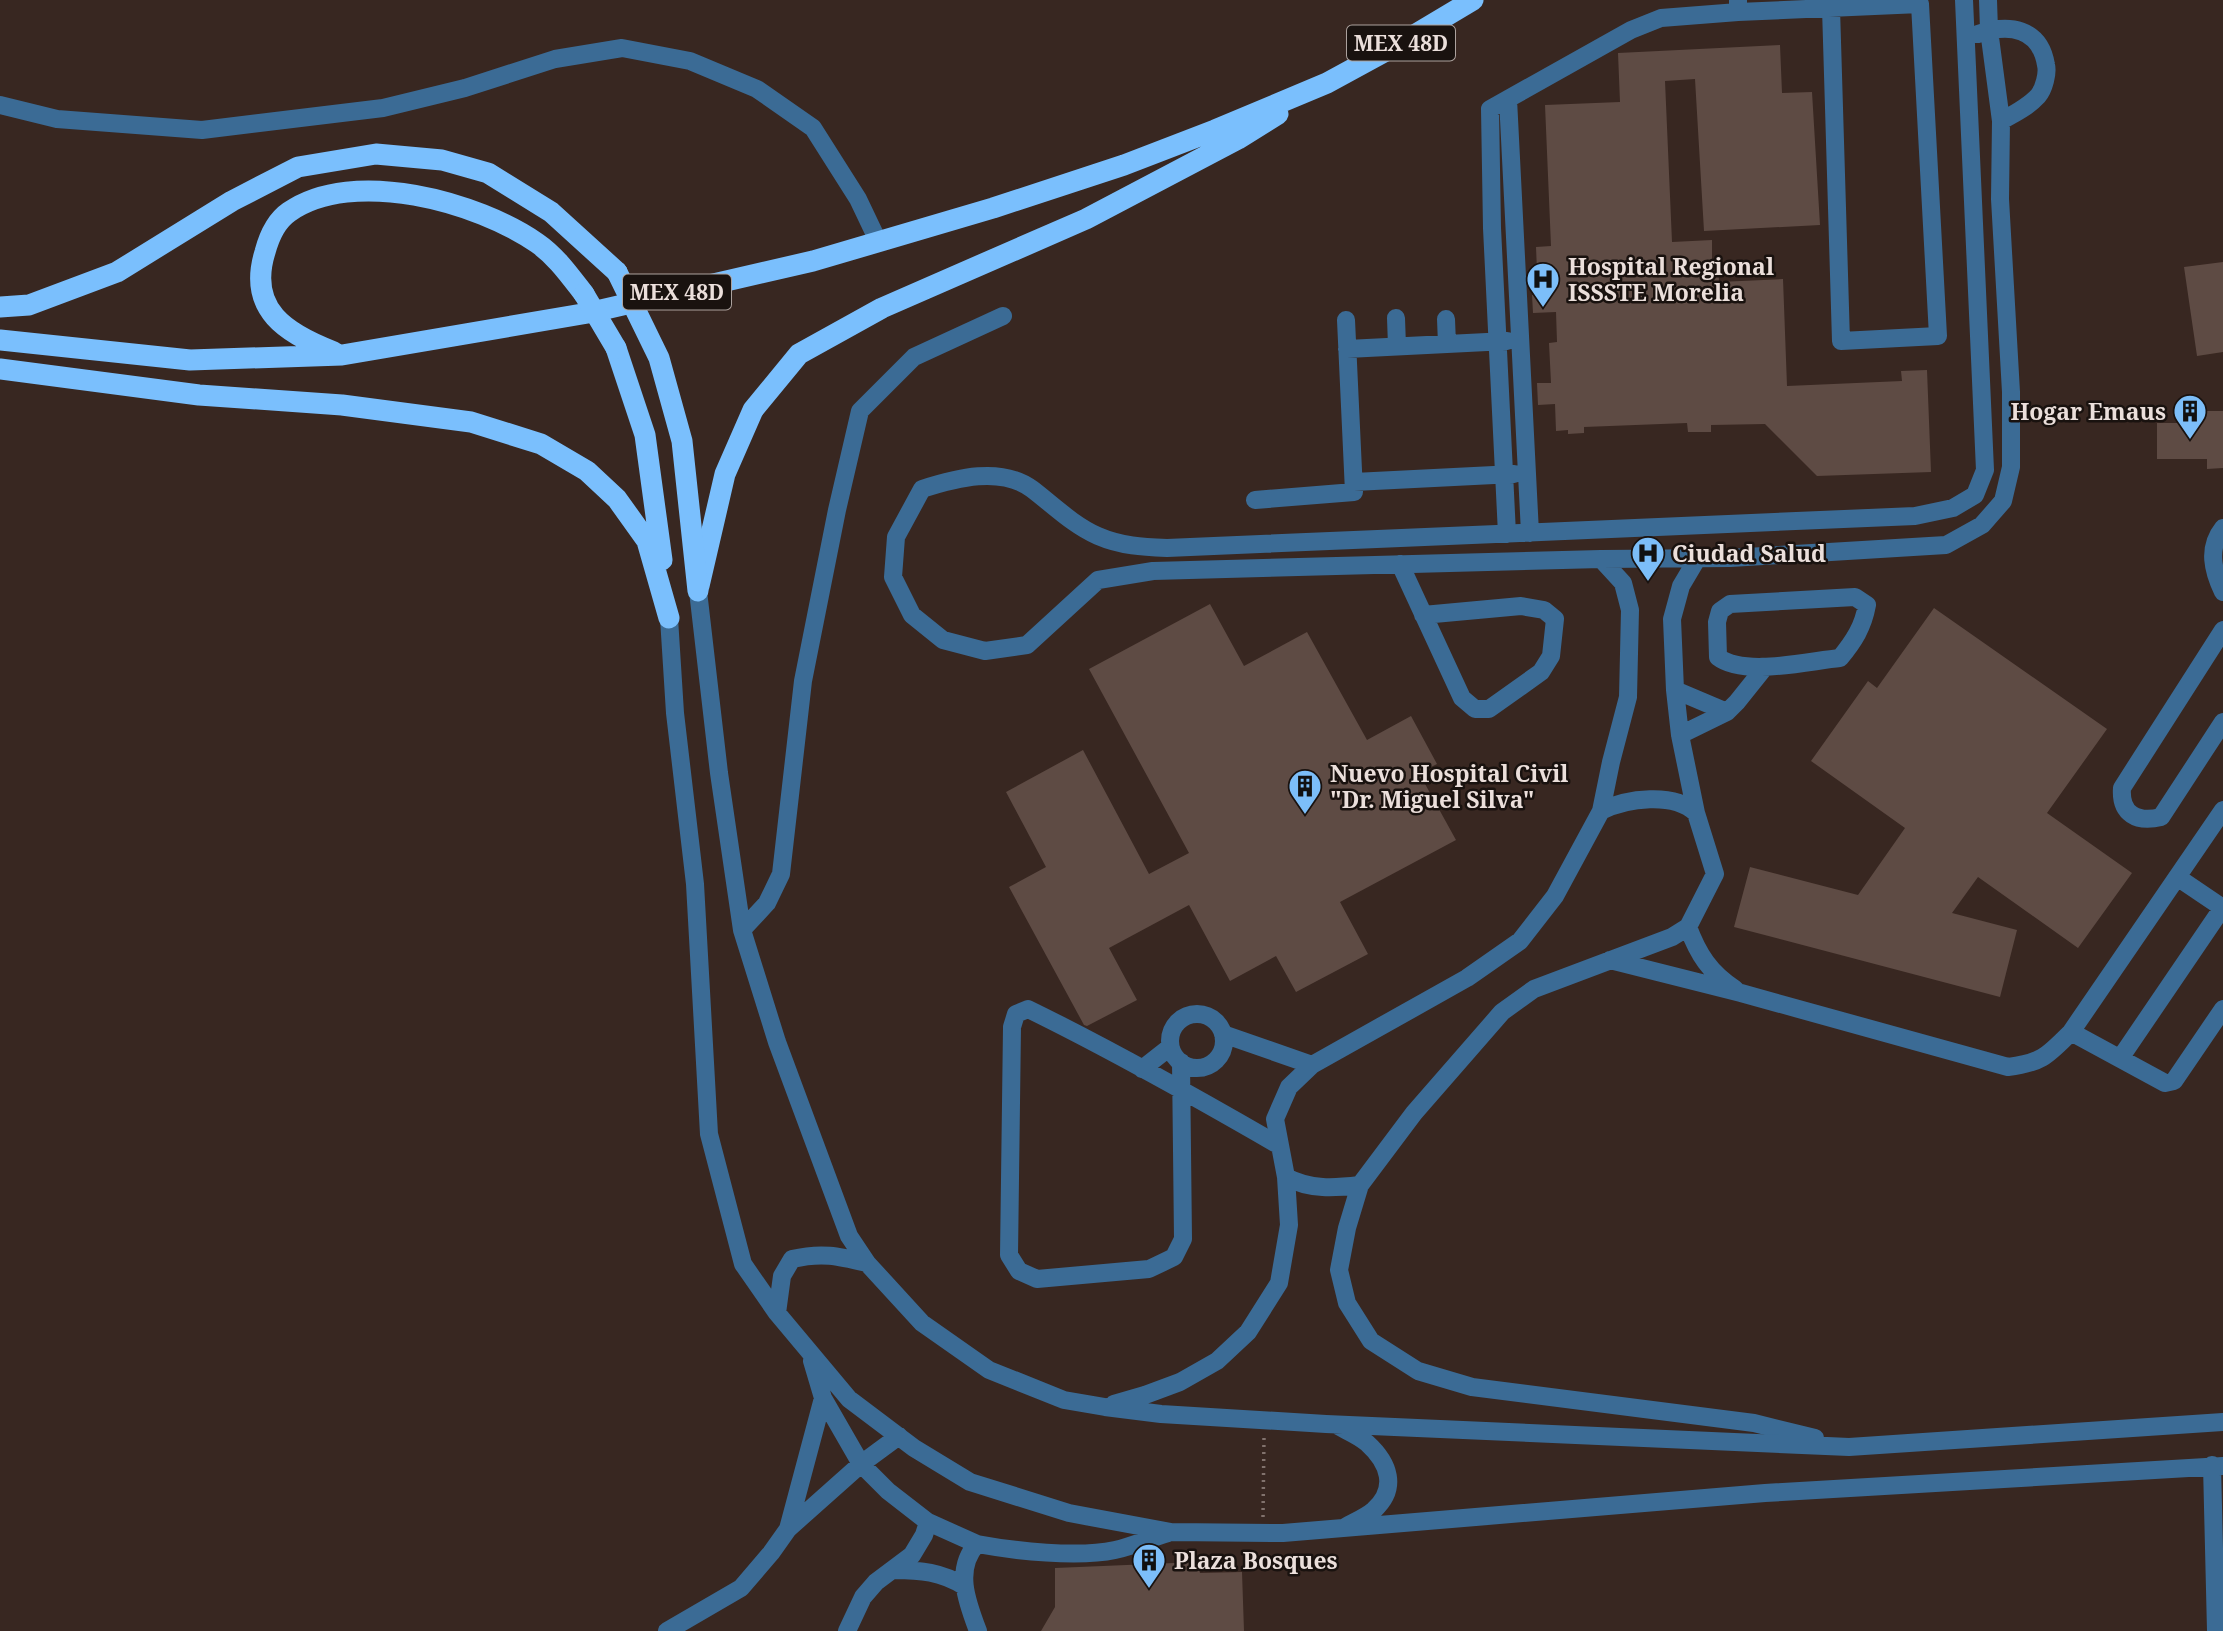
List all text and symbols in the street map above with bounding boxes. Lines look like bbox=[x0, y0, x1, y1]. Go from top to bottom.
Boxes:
road number: MEX 48D bbox=[1347, 26, 1455, 60]
place label: Hospital Regional ISSSTE Morelia bbox=[1568, 250, 1774, 308]
hospital icon: Hospital Regional ISSSTE Morelia bbox=[1524, 260, 1562, 309]
road number: MEX 48D bbox=[623, 274, 731, 310]
building icon: Hogar Emaus bbox=[2171, 392, 2209, 441]
place label: Hogar Emaus bbox=[2010, 395, 2166, 427]
hospital icon: Ciudad Salud bbox=[1629, 534, 1667, 583]
place label: Ciudad Salud bbox=[1672, 537, 1826, 569]
place label: Nuevo Hospital Civil "Dr. Miguel Silva" bbox=[1330, 757, 1568, 815]
building icon: Nuevo Hospital Civil "Dr. Miguel Silva" bbox=[1286, 767, 1324, 816]
building icon: Plaza Bosques bbox=[1130, 1541, 1168, 1590]
place label: Plaza Bosques bbox=[1174, 1544, 1338, 1576]

